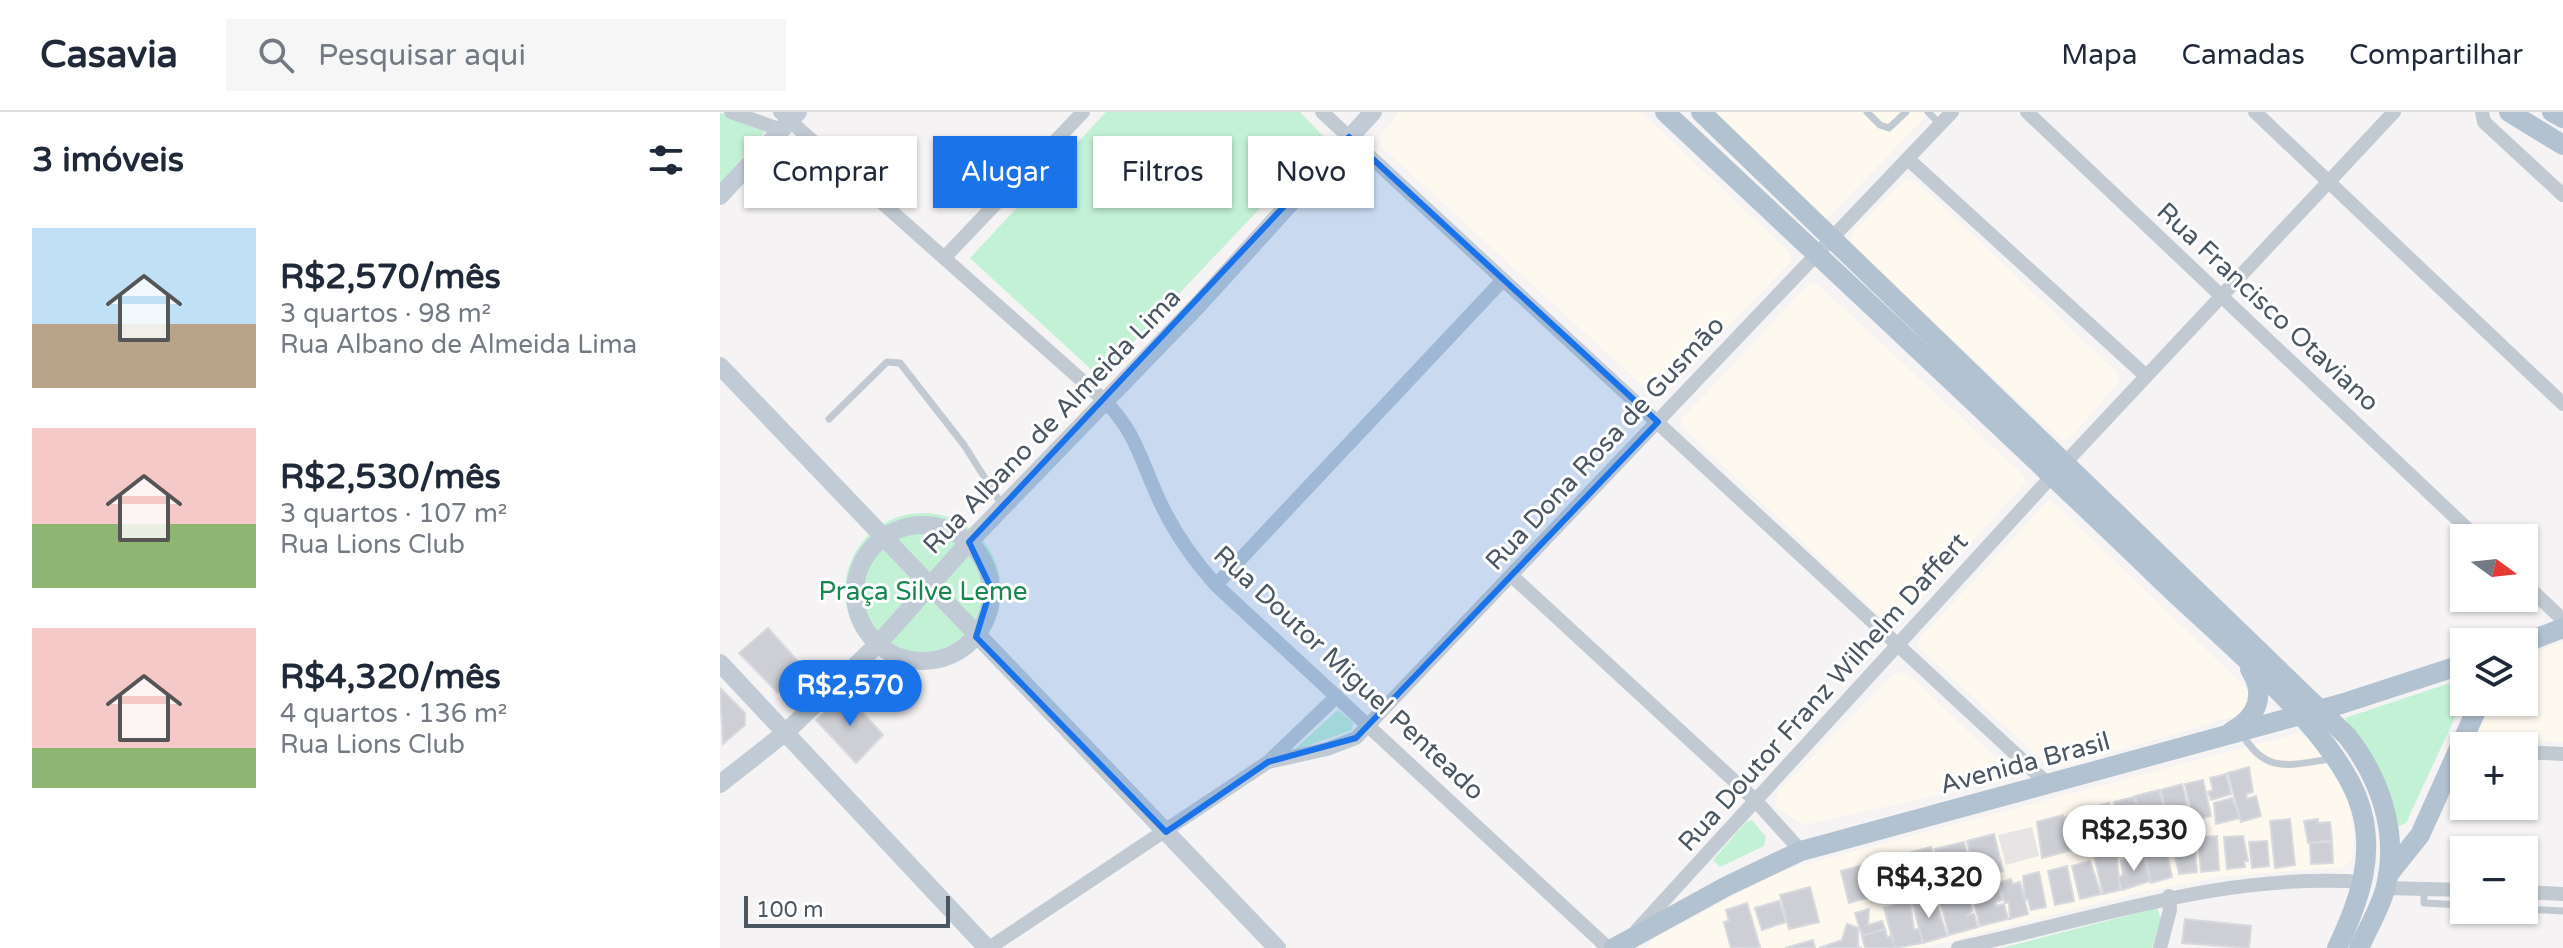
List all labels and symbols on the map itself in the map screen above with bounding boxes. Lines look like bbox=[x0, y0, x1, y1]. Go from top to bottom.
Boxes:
street label: Rua Francisco Otaviano bbox=[2151, 196, 2385, 418]
street label: Rua Albano de Almeida Lima bbox=[917, 282, 1187, 560]
street label: Rua Dona Rosa de Gusmão bbox=[1479, 310, 1731, 576]
north arrow bbox=[2450, 524, 2538, 612]
street label: Rua Doutor Franz Wilhelm Daffert bbox=[1672, 526, 1974, 858]
street label: Rua Doutor Miguel Penteado bbox=[1207, 539, 1491, 807]
park label: Praça Silve Leme bbox=[818, 576, 1028, 607]
pin: R$2,570 bbox=[776, 660, 924, 728]
street label: Avenida Brasil bbox=[1937, 725, 2113, 801]
pin: R$2,530 bbox=[2060, 805, 2208, 873]
pin: R$4,320 bbox=[1855, 852, 2003, 920]
scale bar bbox=[744, 892, 950, 928]

